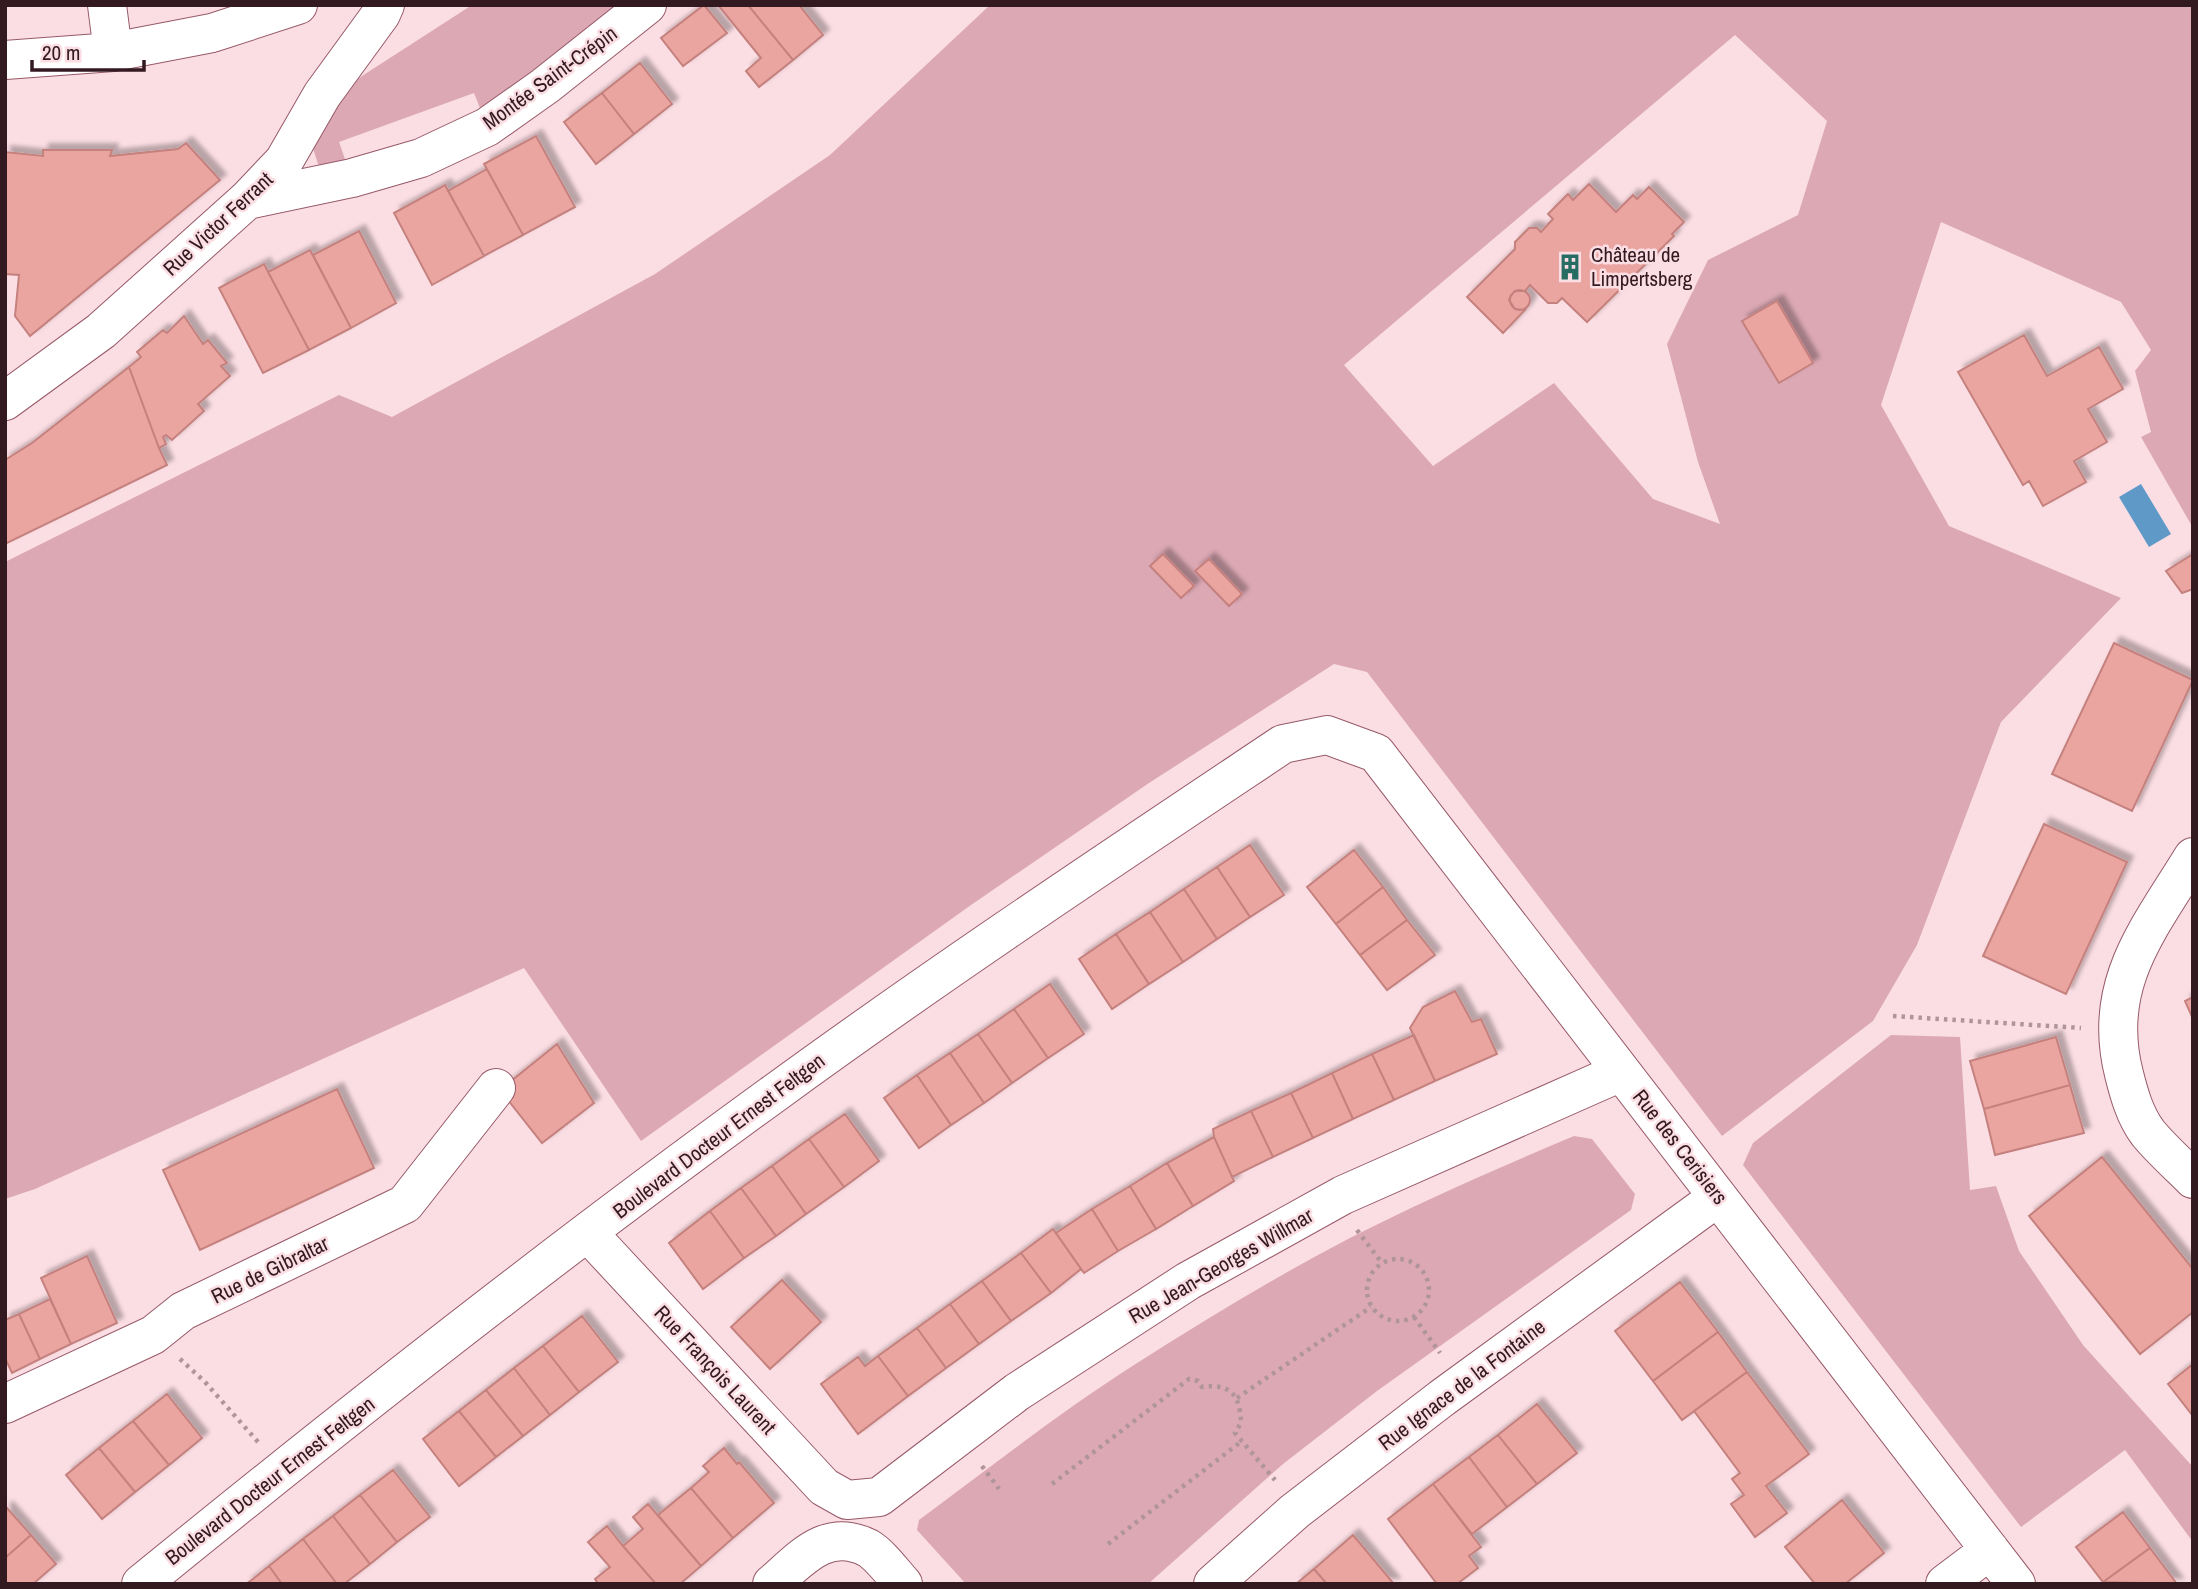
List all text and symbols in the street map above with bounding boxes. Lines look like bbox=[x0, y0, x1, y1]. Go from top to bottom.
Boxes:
street label: Montée Saint-Crépin bbox=[477, 19, 623, 136]
scale bar bbox=[32, 28, 144, 72]
text: 20 m bbox=[42, 38, 80, 67]
street label: Rue Victor Ferrant bbox=[156, 165, 279, 282]
place label: Château de Limpertsberg bbox=[1591, 240, 1693, 293]
building icon: Château de Limpertsberg bbox=[1555, 252, 1585, 282]
street label: Boulevard Docteur Ernest Feltgen bbox=[607, 1046, 831, 1225]
street label: Rue des Cerisiers bbox=[1626, 1083, 1735, 1210]
street label: Rue Jean-Georges Willmar bbox=[1123, 1201, 1319, 1330]
street label: Rue de Gibraltar bbox=[206, 1229, 334, 1310]
street label: Rue François Laurent bbox=[648, 1299, 783, 1441]
street label: Rue Ignace de la Fontaine bbox=[1372, 1312, 1551, 1457]
street label: Boulevard Docteur Ernest Feltgen bbox=[159, 1390, 380, 1572]

